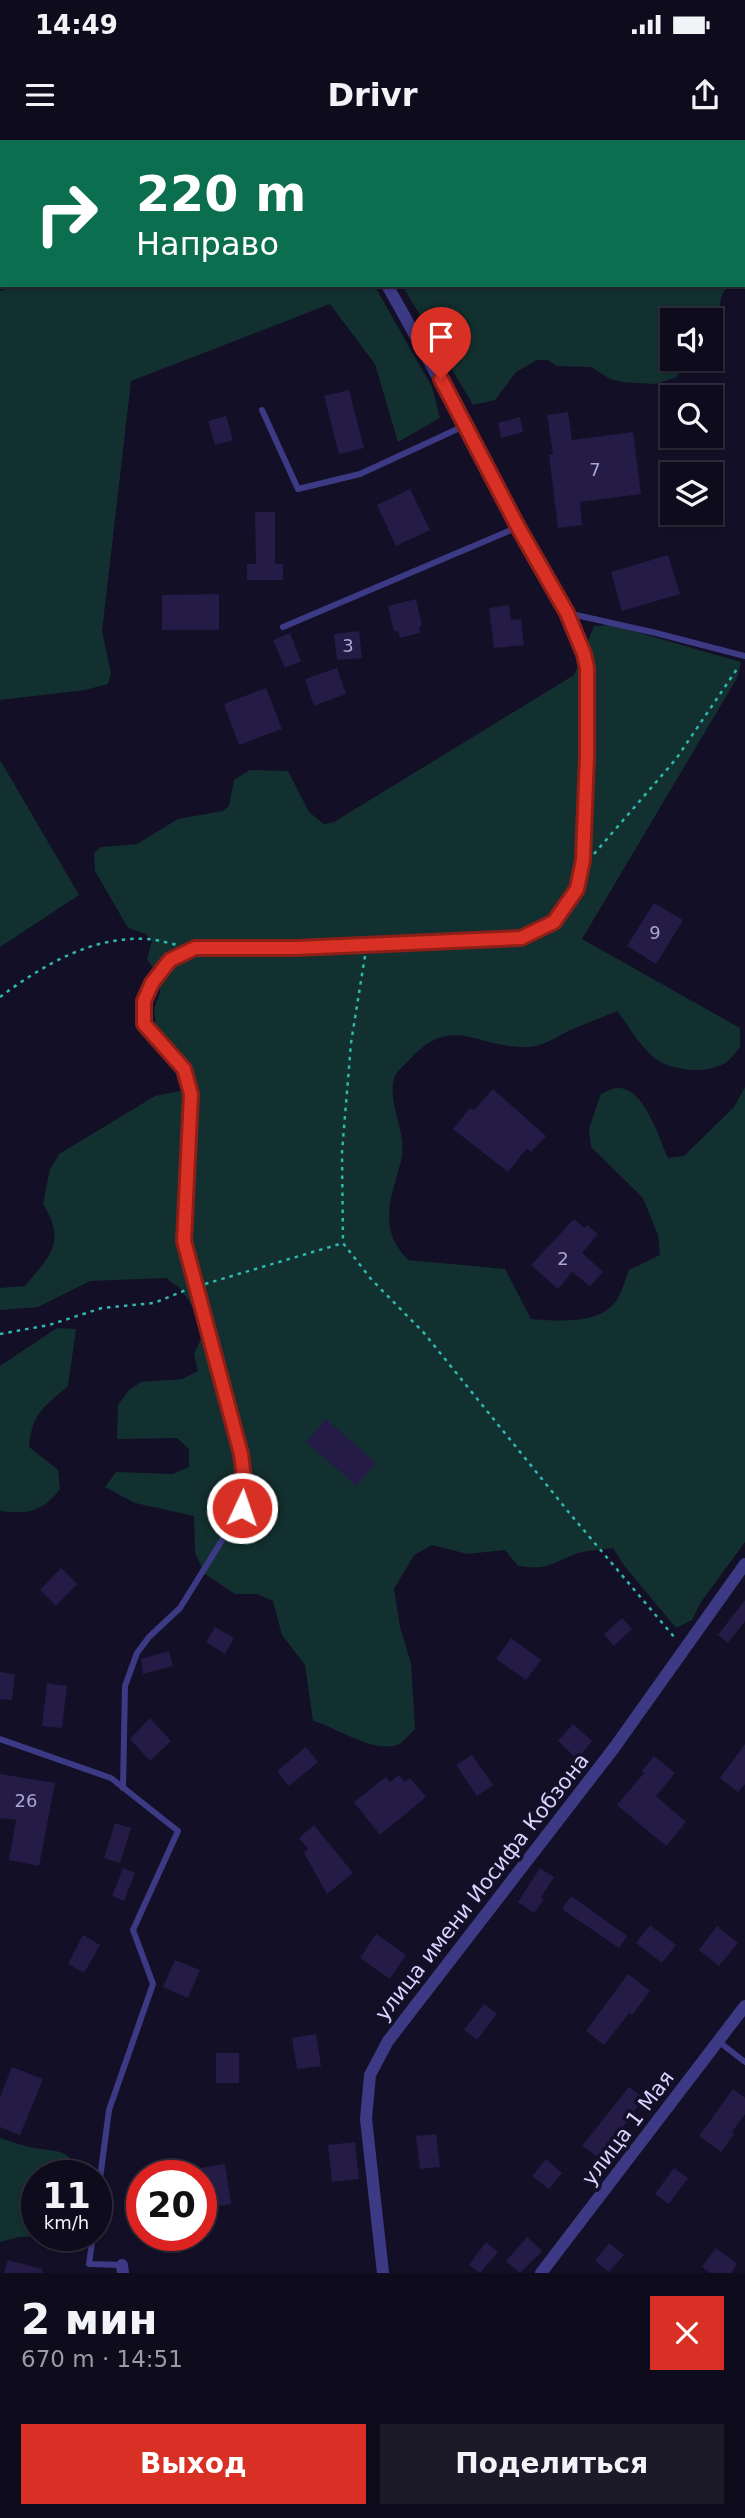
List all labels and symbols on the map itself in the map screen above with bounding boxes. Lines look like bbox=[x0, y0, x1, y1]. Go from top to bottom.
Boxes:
pin bbox=[411, 307, 471, 379]
house number: 7 bbox=[589, 459, 601, 480]
house number: 3 bbox=[342, 635, 354, 656]
house number: 9 bbox=[649, 922, 661, 943]
house number: 2 bbox=[557, 1248, 569, 1269]
position arrow bbox=[205, 1471, 279, 1545]
street label: улица имени Иосифа Кобзона bbox=[370, 1749, 594, 2025]
house number: 26 bbox=[15, 1790, 37, 1811]
street label: улица 1 Мая bbox=[577, 2066, 679, 2190]
speed limit sign: 20 bbox=[126, 2160, 217, 2251]

